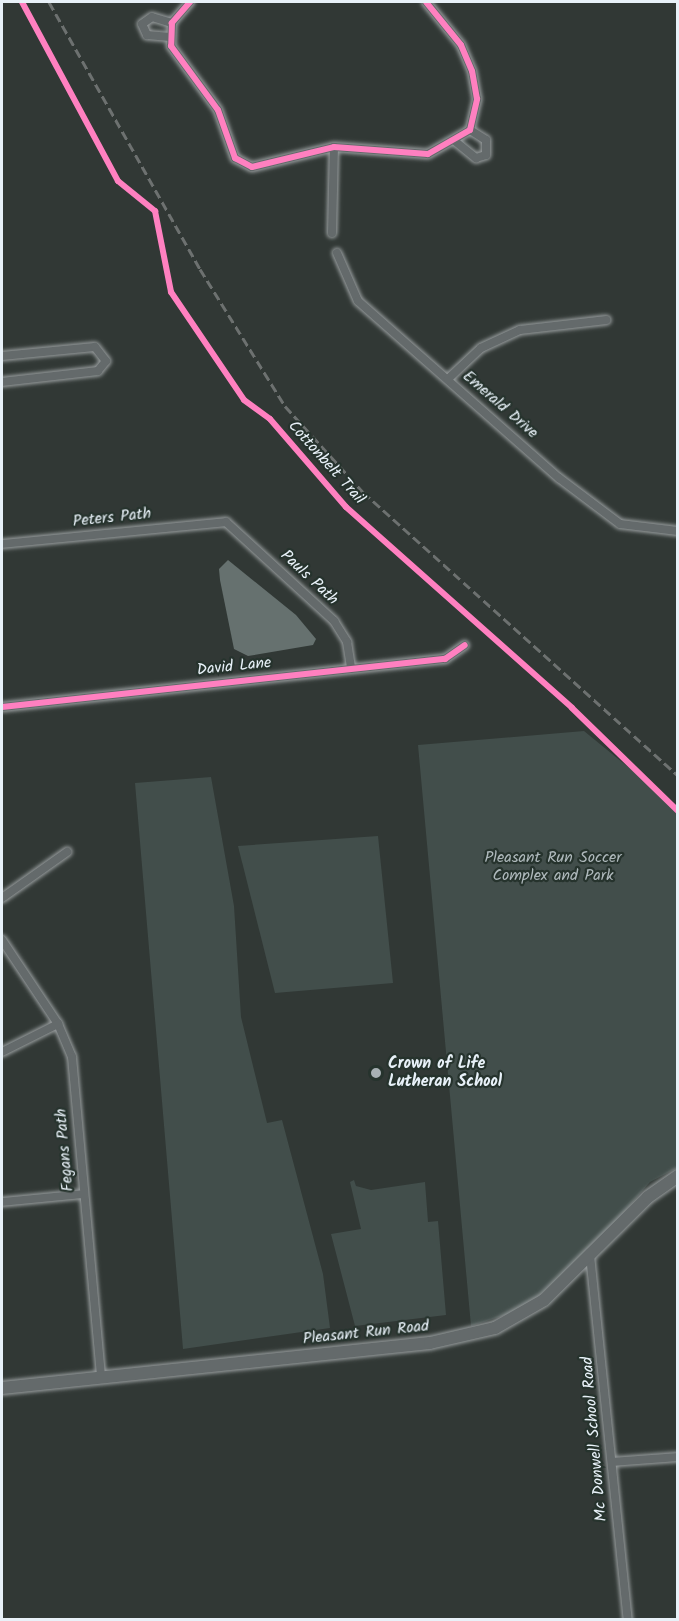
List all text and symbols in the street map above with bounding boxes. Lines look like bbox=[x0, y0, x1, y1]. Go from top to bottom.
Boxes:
street label: Emerald Drive bbox=[458, 367, 542, 443]
street label: Cottonbelt Trail bbox=[283, 417, 369, 509]
street label: Peters Path bbox=[72, 504, 152, 532]
street label: Pauls Path bbox=[276, 546, 342, 610]
street label: David Lane bbox=[196, 654, 272, 680]
park label: Pleasant Run Soccer Complex and Park bbox=[484, 848, 622, 886]
place label: Crown of Life Lutheran School bbox=[388, 1054, 502, 1092]
marker: Crown of Life Lutheran School bbox=[369, 1066, 383, 1080]
street label: Fegans Path bbox=[52, 1108, 78, 1192]
street label: Pleasant Run Road bbox=[302, 1317, 430, 1349]
street label: Mc Donwell School Road bbox=[578, 1356, 612, 1522]

